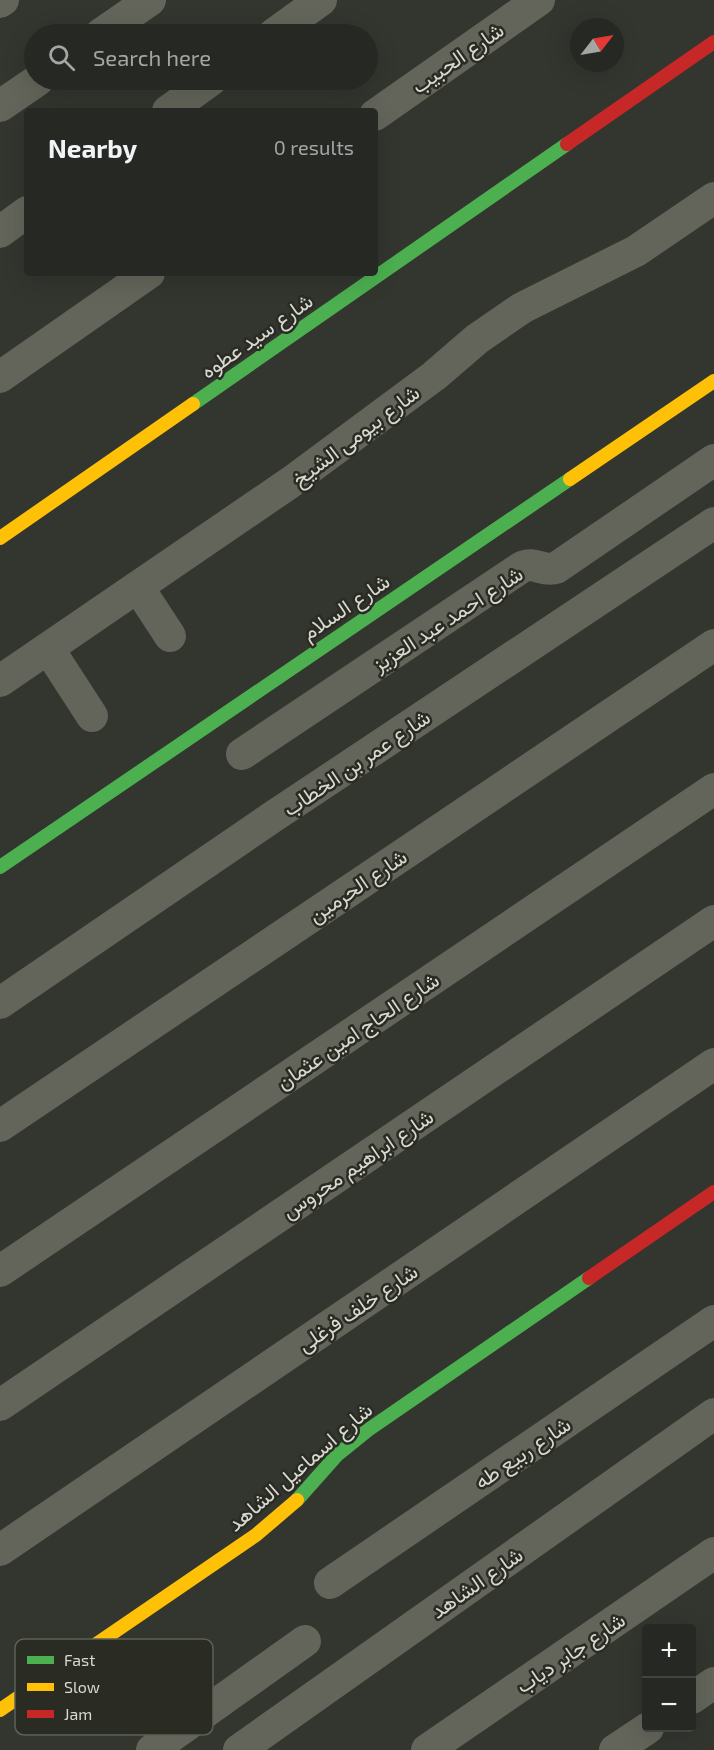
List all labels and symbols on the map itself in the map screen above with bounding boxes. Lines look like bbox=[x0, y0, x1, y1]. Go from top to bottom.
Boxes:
street label: شارع الحبيب bbox=[406, 16, 510, 100]
north arrow bbox=[570, 18, 624, 72]
street label: شارع سيد عطوه bbox=[195, 287, 319, 385]
street label: شارع بيومى الشيخ bbox=[286, 379, 425, 493]
street label: شارع احمد عبد العزيز bbox=[366, 560, 529, 679]
street label: شارع السلام bbox=[296, 567, 395, 647]
street label: شارع عمر بن الخطاب bbox=[278, 704, 436, 823]
street label: شارع الحرمين bbox=[303, 843, 413, 930]
street label: شارع الحاج امين عثمان bbox=[271, 966, 445, 1096]
street label: شارع ابراهيم محروس bbox=[277, 1103, 439, 1225]
street label: شارع خلف فرغلى bbox=[292, 1258, 423, 1359]
street label: شارع اسماعيل الشاهد bbox=[221, 1396, 379, 1538]
street label: شارع ربيع طه bbox=[469, 1411, 576, 1496]
street label: شارع الشاهد bbox=[425, 1541, 529, 1625]
street label: شارع جابر دياب bbox=[511, 1606, 631, 1700]
legend bbox=[15, 1639, 213, 1735]
text: Fast bbox=[64, 1650, 95, 1669]
text: Slow bbox=[64, 1677, 100, 1696]
text: Jam bbox=[64, 1704, 92, 1723]

